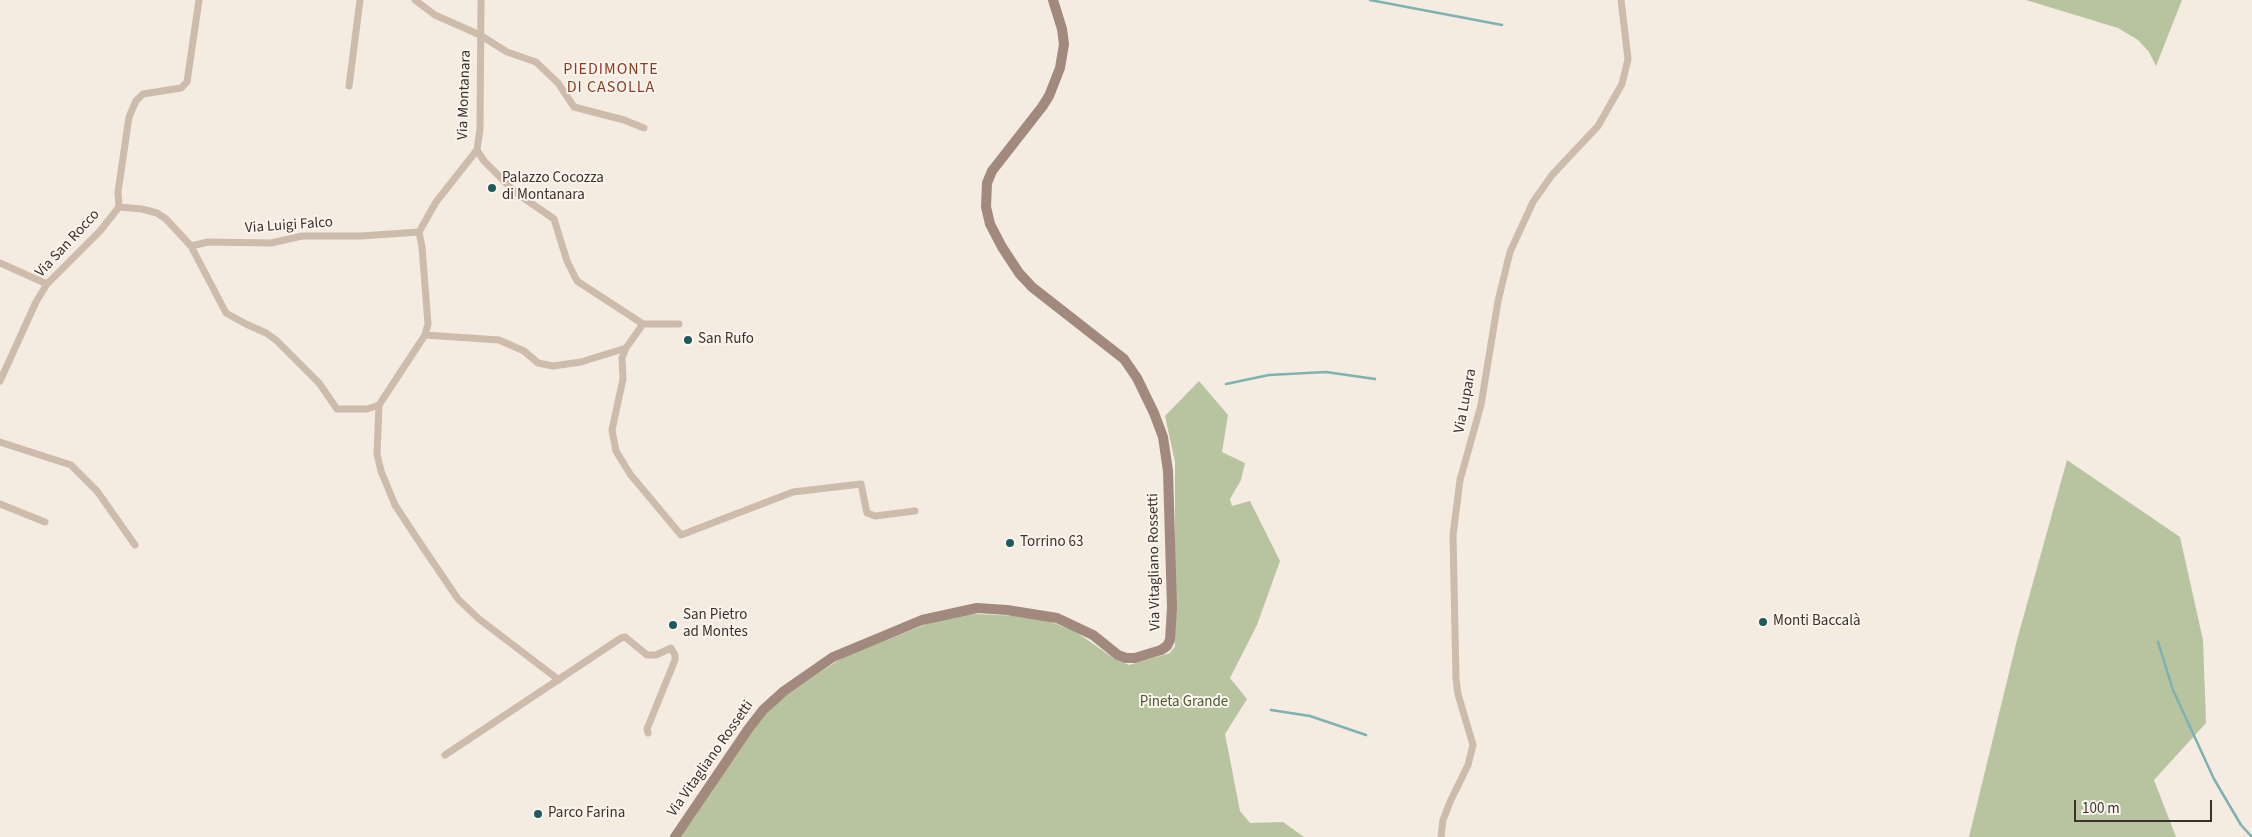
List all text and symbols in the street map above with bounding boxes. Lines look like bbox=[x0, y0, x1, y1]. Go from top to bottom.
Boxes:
street label: Via Montanara bbox=[454, 50, 476, 140]
district label: PIEDIMONTE DI CASOLLA bbox=[562, 60, 660, 98]
place label: Palazzo Cocozza di Montanara bbox=[502, 170, 604, 205]
marker: Palazzo Cocozza di Montanara bbox=[486, 182, 498, 194]
street label: Via San Rocco bbox=[32, 206, 104, 282]
street label: Via Luigi Falco bbox=[244, 214, 334, 238]
place label: San Rufo bbox=[698, 331, 754, 349]
marker: San Rufo bbox=[682, 334, 694, 346]
street label: Via Lupara bbox=[1451, 367, 1481, 435]
street label: Via Vitagliano Rossetti bbox=[1145, 493, 1165, 631]
place label: Torrino 63 bbox=[1020, 534, 1084, 552]
marker: Torrino 63 bbox=[1004, 537, 1016, 549]
place label: San Pietro ad Montes bbox=[683, 607, 748, 642]
place label: Monti Baccalà bbox=[1773, 613, 1861, 631]
marker: Monti Baccalà bbox=[1757, 616, 1769, 628]
marker: San Pietro ad Montes bbox=[667, 619, 679, 631]
park label: Pineta Grande bbox=[1140, 694, 1228, 712]
street label: Via Vitagliano Rossetti bbox=[664, 698, 758, 820]
scale bar bbox=[2077, 790, 2214, 822]
text: 100 m bbox=[2082, 798, 2120, 819]
place label: Parco Farina bbox=[548, 805, 625, 823]
marker: Parco Farina bbox=[532, 808, 544, 820]

